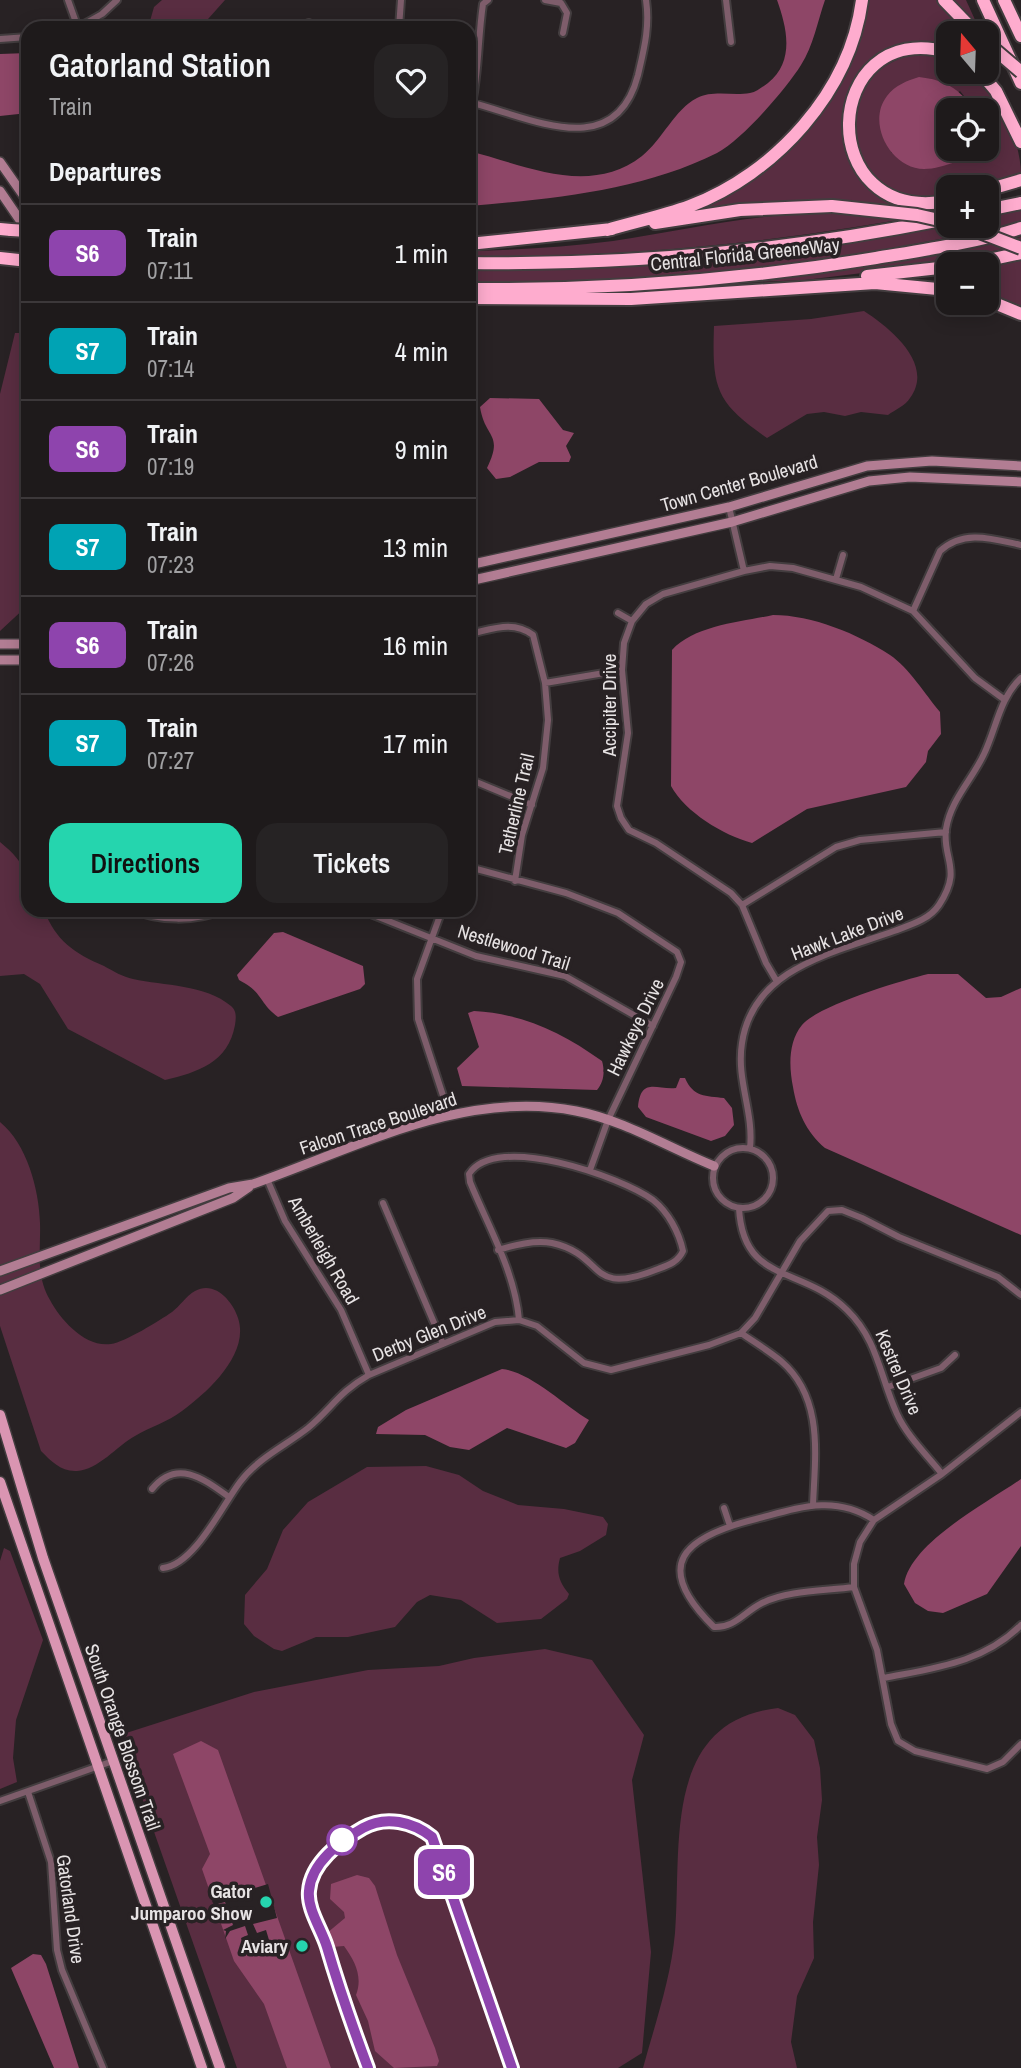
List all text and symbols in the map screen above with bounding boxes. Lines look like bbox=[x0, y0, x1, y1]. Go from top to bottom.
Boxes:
north arrow bbox=[936, 21, 999, 84]
map controls bbox=[936, 21, 999, 315]
text: Gatorland Station bbox=[49, 43, 271, 87]
button: heart bbox=[374, 44, 448, 118]
text: Train bbox=[49, 91, 92, 122]
button: locate bbox=[936, 98, 999, 161]
text: Departures bbox=[49, 154, 162, 189]
button: + bbox=[936, 175, 999, 238]
text: Train bbox=[147, 220, 198, 255]
street label: Central Florida GreeneWay bbox=[649, 231, 841, 277]
text: 1 min bbox=[395, 236, 448, 271]
text: S6 bbox=[75, 237, 100, 269]
button: − bbox=[936, 252, 999, 315]
text: 07:11 bbox=[147, 255, 193, 286]
text: Train bbox=[147, 318, 198, 353]
text: 4 min bbox=[395, 334, 448, 369]
text: S7 bbox=[75, 335, 100, 367]
text: 07:14 bbox=[147, 353, 194, 384]
text: Train bbox=[147, 416, 198, 451]
text: 9 min bbox=[395, 432, 448, 467]
text: S6 bbox=[75, 433, 100, 465]
street label: Town Center Boulevard bbox=[658, 448, 820, 518]
text: 07:19 bbox=[147, 451, 194, 482]
text: Train bbox=[147, 514, 198, 549]
text: 13 min bbox=[383, 530, 448, 565]
text: S7 bbox=[75, 531, 100, 563]
text: 07:23 bbox=[147, 549, 194, 580]
text: Train bbox=[147, 612, 198, 647]
text: 16 min bbox=[383, 628, 448, 663]
text: S6 bbox=[75, 629, 100, 661]
text: 07:26 bbox=[147, 647, 194, 678]
street label: Accipiter Drive bbox=[596, 653, 622, 758]
text: Train bbox=[147, 710, 198, 745]
text: 17 min bbox=[383, 726, 448, 761]
text: S7 bbox=[75, 727, 100, 759]
text: 07:27 bbox=[147, 745, 194, 776]
street label: Tetherline Trail bbox=[492, 751, 540, 857]
button: Directions bbox=[49, 823, 242, 903]
button: Tickets bbox=[256, 823, 448, 903]
street label: Hawk Lake Drive bbox=[787, 900, 907, 966]
street label: Nestlewood Trail bbox=[455, 918, 573, 976]
street label: Hawkeye Drive bbox=[600, 974, 670, 1080]
street label: Falcon Trace Boulevard bbox=[296, 1085, 460, 1161]
street label: Amberleigh Road bbox=[282, 1190, 366, 1309]
street label: Derby Glen Drive bbox=[368, 1298, 490, 1368]
street label: Kestrel Drive bbox=[869, 1325, 929, 1419]
street label: South Orange Blossom Trail bbox=[79, 1640, 167, 1834]
unlabelled marker bbox=[327, 1825, 357, 1855]
line badge: S6 bbox=[412, 1849, 476, 1895]
street label: Gatorland Drive bbox=[50, 1853, 92, 1965]
text: S6 bbox=[432, 1856, 456, 1888]
place label: Gator Jumparoo Show bbox=[131, 1878, 253, 1926]
marker: Gator Jumparoo Show bbox=[258, 1894, 274, 1910]
place label: Aviary bbox=[241, 1933, 288, 1959]
marker: Aviary bbox=[294, 1938, 310, 1954]

